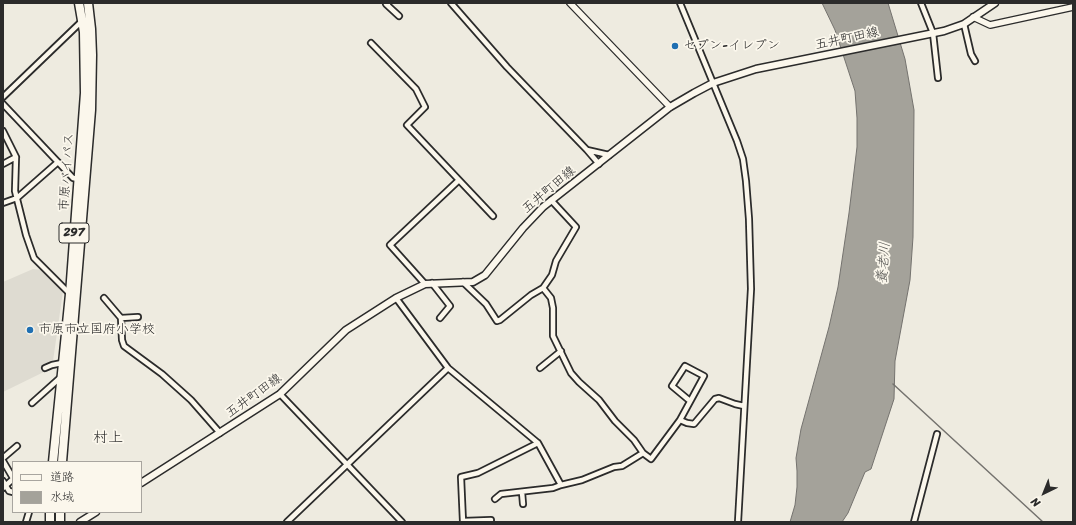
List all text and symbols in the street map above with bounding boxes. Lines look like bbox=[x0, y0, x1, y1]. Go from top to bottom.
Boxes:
street label: 五井町田線 bbox=[814, 25, 880, 53]
place label: セブン-イレブン bbox=[683, 38, 780, 54]
marker: セブン-イレブン bbox=[670, 41, 680, 51]
street label: 市原バイパス bbox=[56, 133, 78, 211]
street label: 五井町田線 bbox=[519, 163, 579, 217]
road number: 297 bbox=[59, 223, 89, 243]
water label: 養老川 bbox=[874, 241, 894, 285]
place label: 市原市立国府小学校 bbox=[38, 322, 155, 338]
marker: 市原市立国府小学校 bbox=[25, 325, 35, 335]
street label: 五井町田線 bbox=[223, 371, 285, 421]
district label: 村上 bbox=[93, 429, 123, 447]
legend bbox=[12, 461, 142, 513]
text: 道路 bbox=[50, 466, 74, 488]
north arrow bbox=[1024, 473, 1064, 513]
text: 水域 bbox=[50, 486, 74, 508]
text: N bbox=[1026, 493, 1045, 512]

